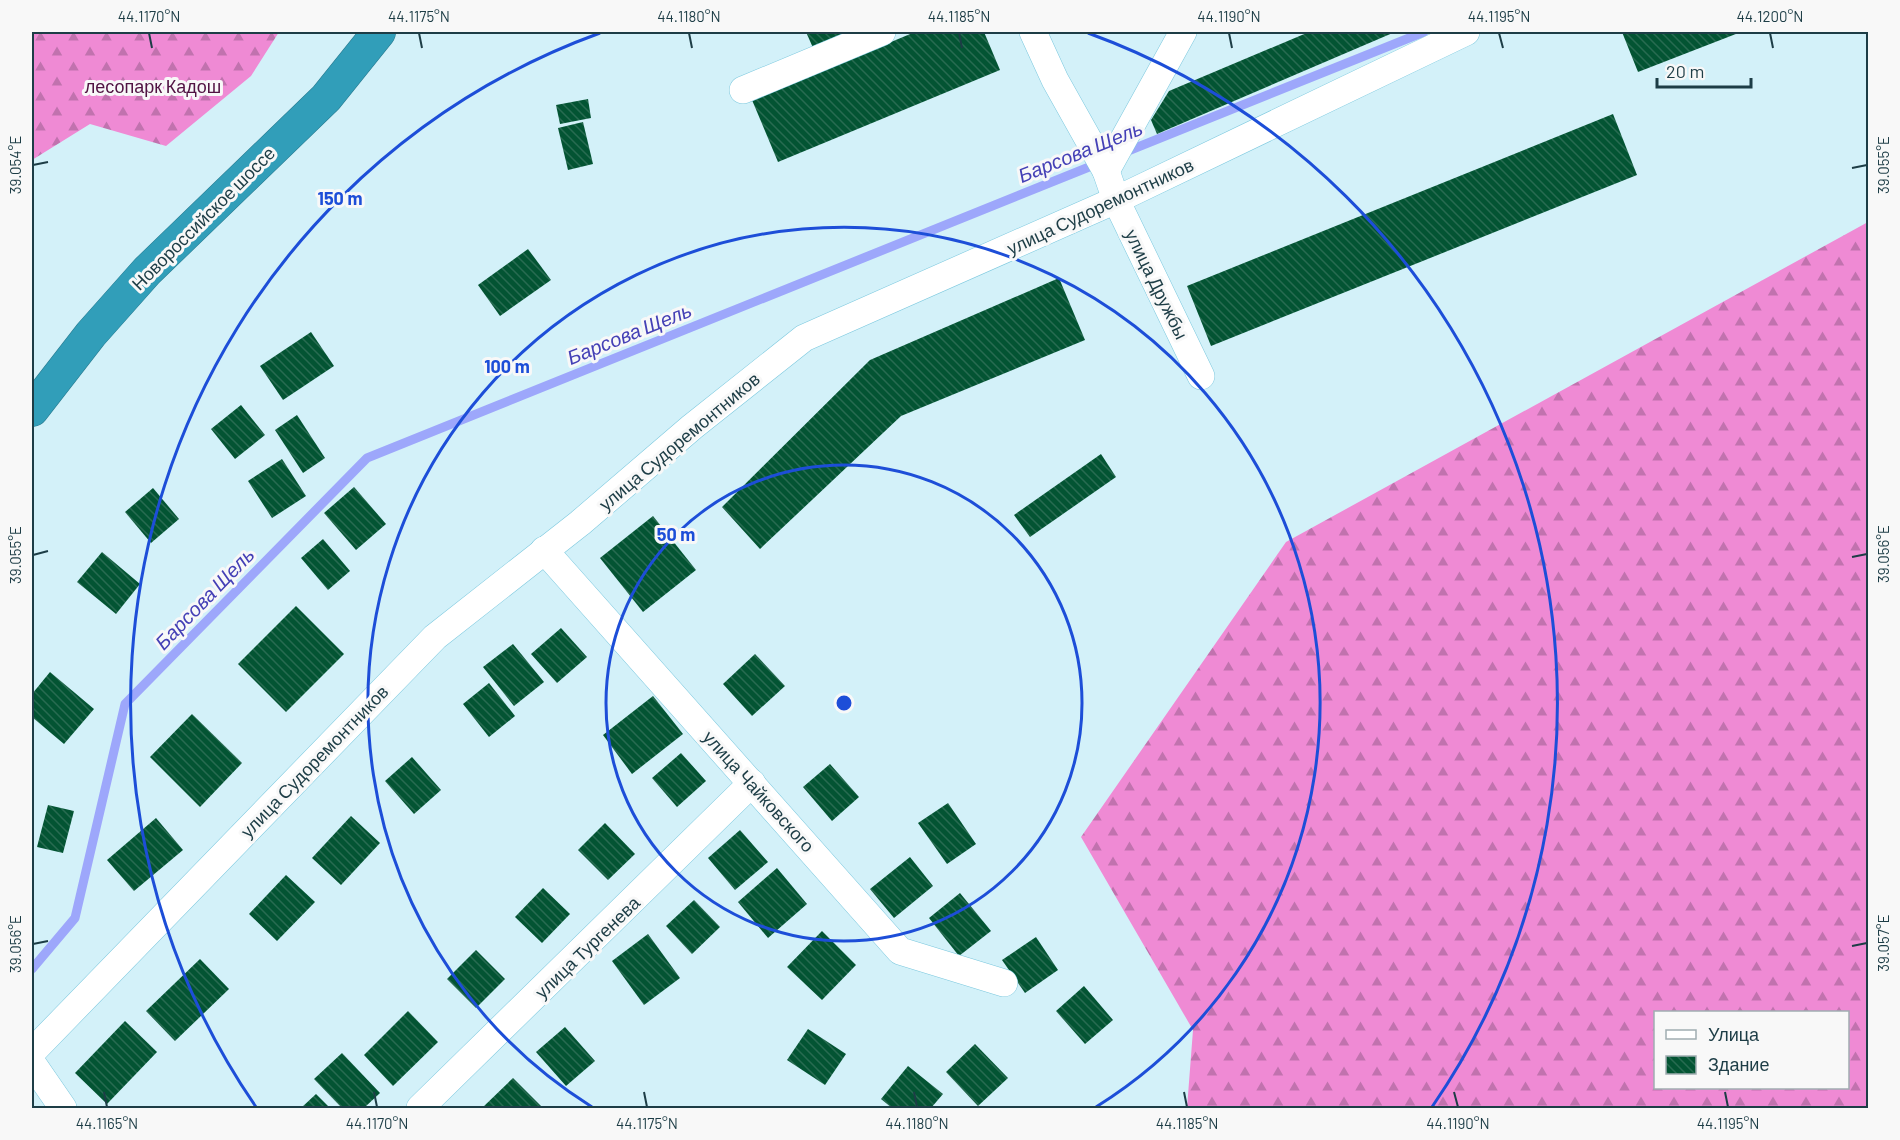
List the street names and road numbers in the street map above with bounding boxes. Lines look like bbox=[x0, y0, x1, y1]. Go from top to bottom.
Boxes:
street label: Новороссийское шоссе bbox=[127, 142, 279, 294]
street label: улица Судоремонтников bbox=[1003, 153, 1197, 259]
street label: улица Дружбы bbox=[1121, 225, 1193, 343]
street label: улица Судоремонтников bbox=[594, 367, 764, 515]
street label: улица Судоремонтников bbox=[235, 680, 393, 842]
street label: улица Чайковского bbox=[699, 726, 819, 856]
street label: улица Тургенева bbox=[530, 891, 645, 1003]

